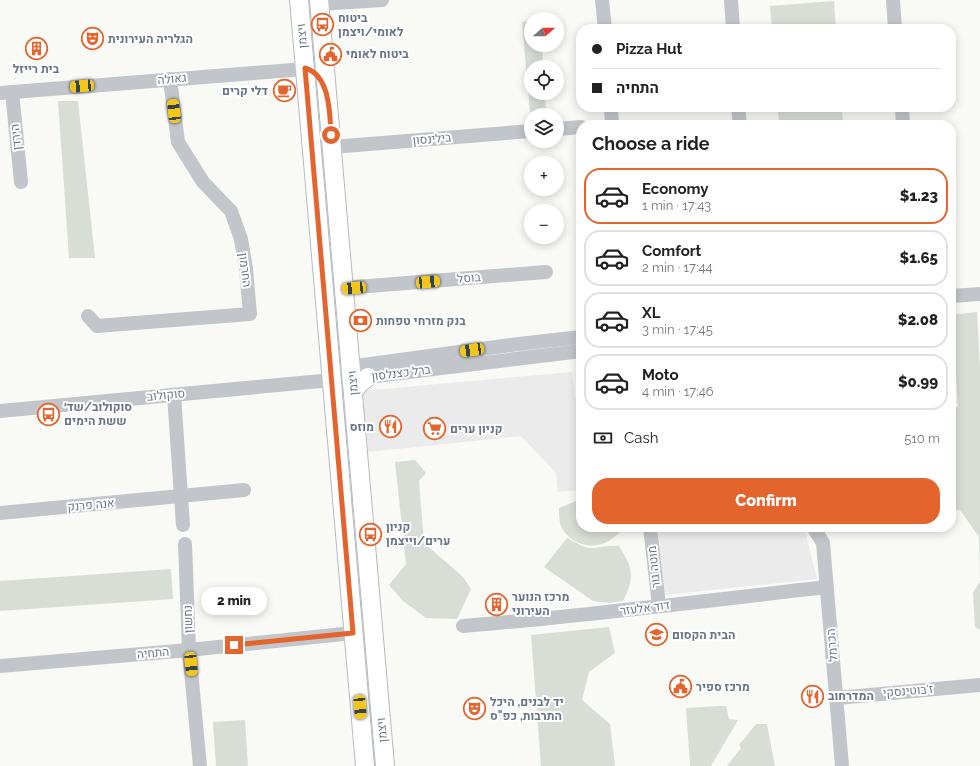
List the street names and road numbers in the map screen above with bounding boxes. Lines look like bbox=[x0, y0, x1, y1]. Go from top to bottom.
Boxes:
street label: ויצמן bbox=[294, 23, 310, 49]
street label: גאולה bbox=[157, 71, 187, 87]
street label: הירדן bbox=[8, 123, 24, 151]
street label: בילינסון bbox=[412, 130, 453, 148]
street label: החרמון bbox=[236, 252, 254, 288]
street label: בוסל bbox=[457, 270, 482, 286]
street label: ברל כצנלסון bbox=[371, 362, 432, 384]
street label: ויצמן bbox=[345, 370, 361, 396]
street label: סוקולוב bbox=[146, 386, 186, 404]
street label: אנה פרנק bbox=[67, 496, 116, 514]
street label: מוטה גור bbox=[645, 545, 663, 589]
street label: דוד אלעזר bbox=[619, 598, 671, 618]
street label: נחשון bbox=[181, 605, 195, 633]
street label: הכרמל bbox=[824, 628, 840, 662]
street label: התחיה bbox=[136, 645, 170, 661]
street label: ז'בוטינסקי bbox=[882, 682, 934, 700]
street label: ויצמן bbox=[374, 717, 390, 743]

